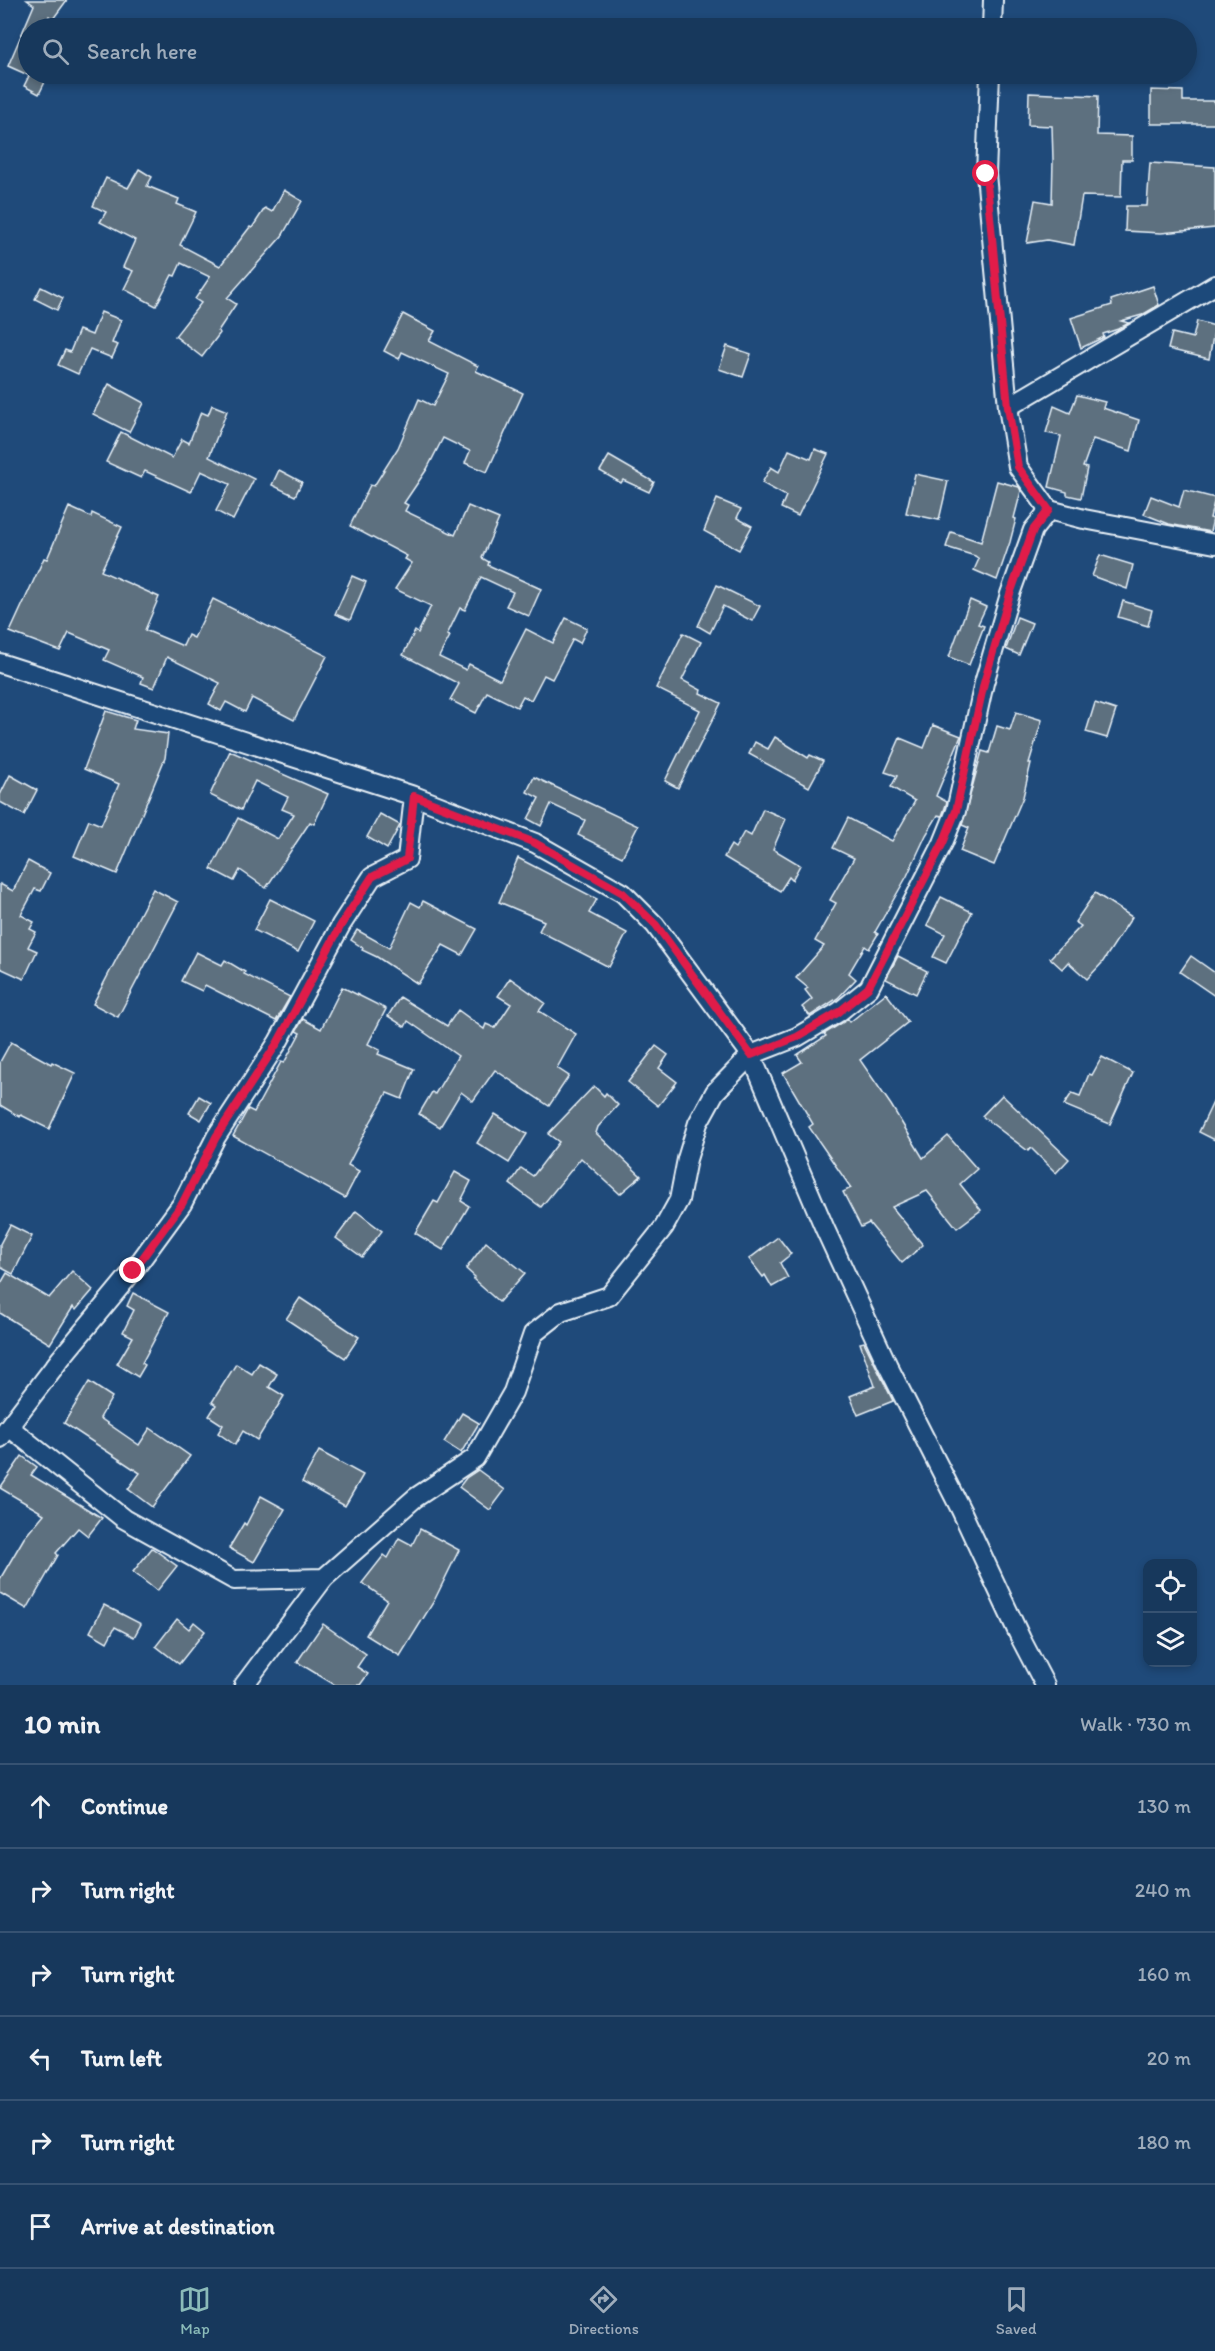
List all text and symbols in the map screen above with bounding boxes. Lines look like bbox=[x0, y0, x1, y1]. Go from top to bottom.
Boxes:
search box bbox=[18, 18, 1197, 84]
icon: search bbox=[39, 35, 72, 68]
text: Search here bbox=[87, 38, 197, 65]
route start bbox=[972, 160, 998, 186]
route end bbox=[119, 1257, 145, 1283]
map controls bbox=[1143, 1559, 1197, 1667]
button: locate bbox=[1143, 1559, 1197, 1613]
button: layers bbox=[1143, 1613, 1197, 1667]
text: 10 min bbox=[24, 1708, 100, 1740]
text: Walk · 730 m bbox=[1080, 1712, 1191, 1736]
icon: ahead bbox=[24, 1790, 57, 1823]
text: Continue bbox=[81, 1793, 168, 1820]
text: 130 m bbox=[1137, 1794, 1191, 1818]
icon: right bbox=[24, 1874, 57, 1907]
text: Turn right bbox=[81, 1877, 175, 1904]
text: 240 m bbox=[1135, 1878, 1191, 1902]
icon: right bbox=[24, 1958, 57, 1991]
text: Turn right bbox=[81, 1961, 175, 1988]
text: 160 m bbox=[1138, 1962, 1191, 1986]
icon: left bbox=[24, 2042, 57, 2075]
text: Turn left bbox=[81, 2045, 162, 2072]
text: 20 m bbox=[1147, 2046, 1191, 2070]
icon: right bbox=[24, 2126, 57, 2159]
text: Turn right bbox=[81, 2129, 175, 2156]
text: 180 m bbox=[1137, 2130, 1191, 2154]
icon: arrive bbox=[24, 2210, 57, 2243]
text: Arrive at destination bbox=[81, 2213, 275, 2240]
tab: Map bbox=[178, 2283, 211, 2338]
tab: Directions bbox=[568, 2283, 639, 2338]
tab: Saved bbox=[996, 2283, 1037, 2338]

